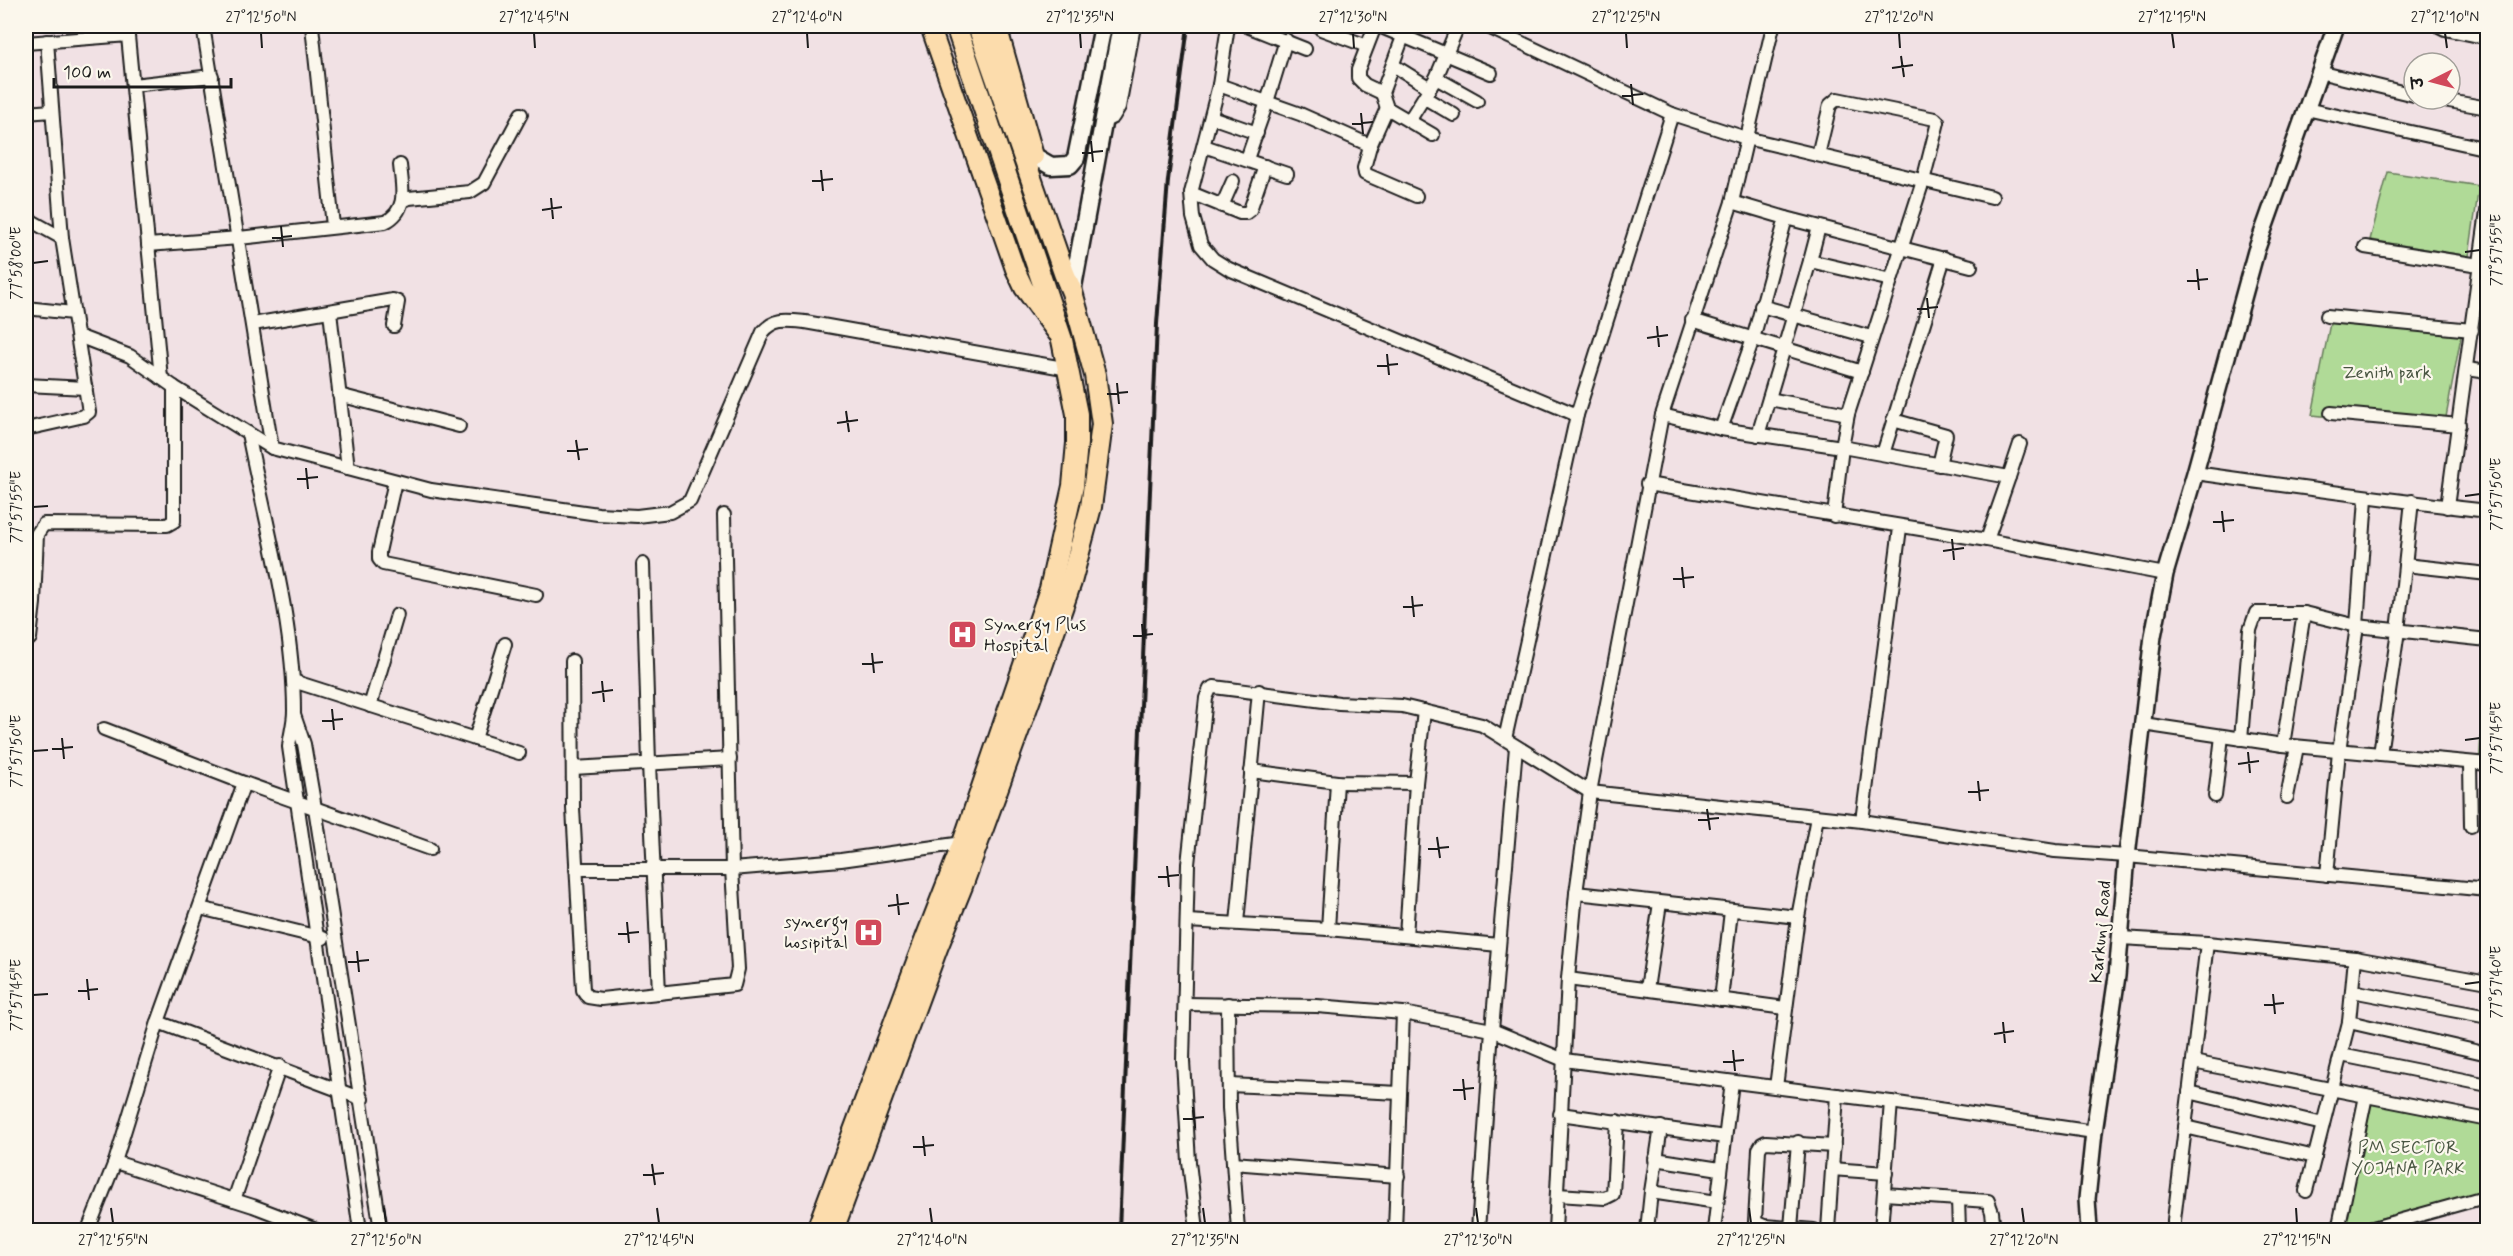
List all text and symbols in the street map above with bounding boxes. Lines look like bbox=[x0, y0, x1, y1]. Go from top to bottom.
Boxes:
text: 27°12'50"N bbox=[226, 8, 296, 28]
text: 27°12'45"N bbox=[499, 8, 569, 28]
text: 27°12'40"N bbox=[772, 8, 842, 28]
text: 27°12'35"N bbox=[1046, 8, 1114, 28]
text: 27°12'30"N bbox=[1319, 8, 1387, 28]
text: 27°12'25"N bbox=[1592, 8, 1660, 28]
text: 27°12'20"N bbox=[1864, 8, 1934, 28]
text: 27°12'15"N bbox=[2138, 8, 2206, 28]
text: 27°12'10"N bbox=[2411, 8, 2479, 28]
scale bar bbox=[54, 51, 231, 89]
north arrow bbox=[2402, 51, 2462, 111]
text: 100 m bbox=[63, 61, 111, 85]
text: उ bbox=[2407, 75, 2430, 91]
text: 77°57'55"E bbox=[2487, 213, 2507, 286]
text: 77°58'00"E bbox=[7, 226, 27, 300]
park label: Zenith park bbox=[2343, 361, 2432, 385]
text: 77°57'50"E bbox=[2487, 457, 2507, 531]
text: 77°57'55"E bbox=[7, 470, 27, 543]
place label: Synergy Plus Hospital bbox=[984, 613, 1086, 658]
hospital icon: Synergy Plus Hospital bbox=[947, 619, 979, 651]
text: 77°57'45"E bbox=[2487, 702, 2507, 774]
text: 77°57'50"E bbox=[7, 714, 27, 788]
street label: Karkunj Road bbox=[2085, 880, 2117, 984]
place label: synergy hosipital bbox=[784, 910, 848, 955]
hospital icon: synergy hosipital bbox=[853, 916, 885, 948]
text: 77°57'40"E bbox=[2487, 945, 2507, 1018]
text: 77°57'45"E bbox=[7, 959, 27, 1031]
park label: PM SECTOR YOJANA PARK bbox=[2351, 1136, 2465, 1181]
text: 27°12'55"N bbox=[78, 1231, 148, 1251]
text: 27°12'50"N bbox=[351, 1231, 421, 1251]
text: 27°12'45"N bbox=[624, 1231, 694, 1251]
text: 27°12'40"N bbox=[897, 1231, 967, 1251]
text: 27°12'35"N bbox=[1171, 1231, 1239, 1251]
text: 27°12'30"N bbox=[1444, 1231, 1512, 1251]
text: 27°12'25"N bbox=[1717, 1231, 1785, 1251]
text: 27°12'20"N bbox=[1989, 1231, 2059, 1251]
text: 27°12'15"N bbox=[2263, 1231, 2331, 1251]

